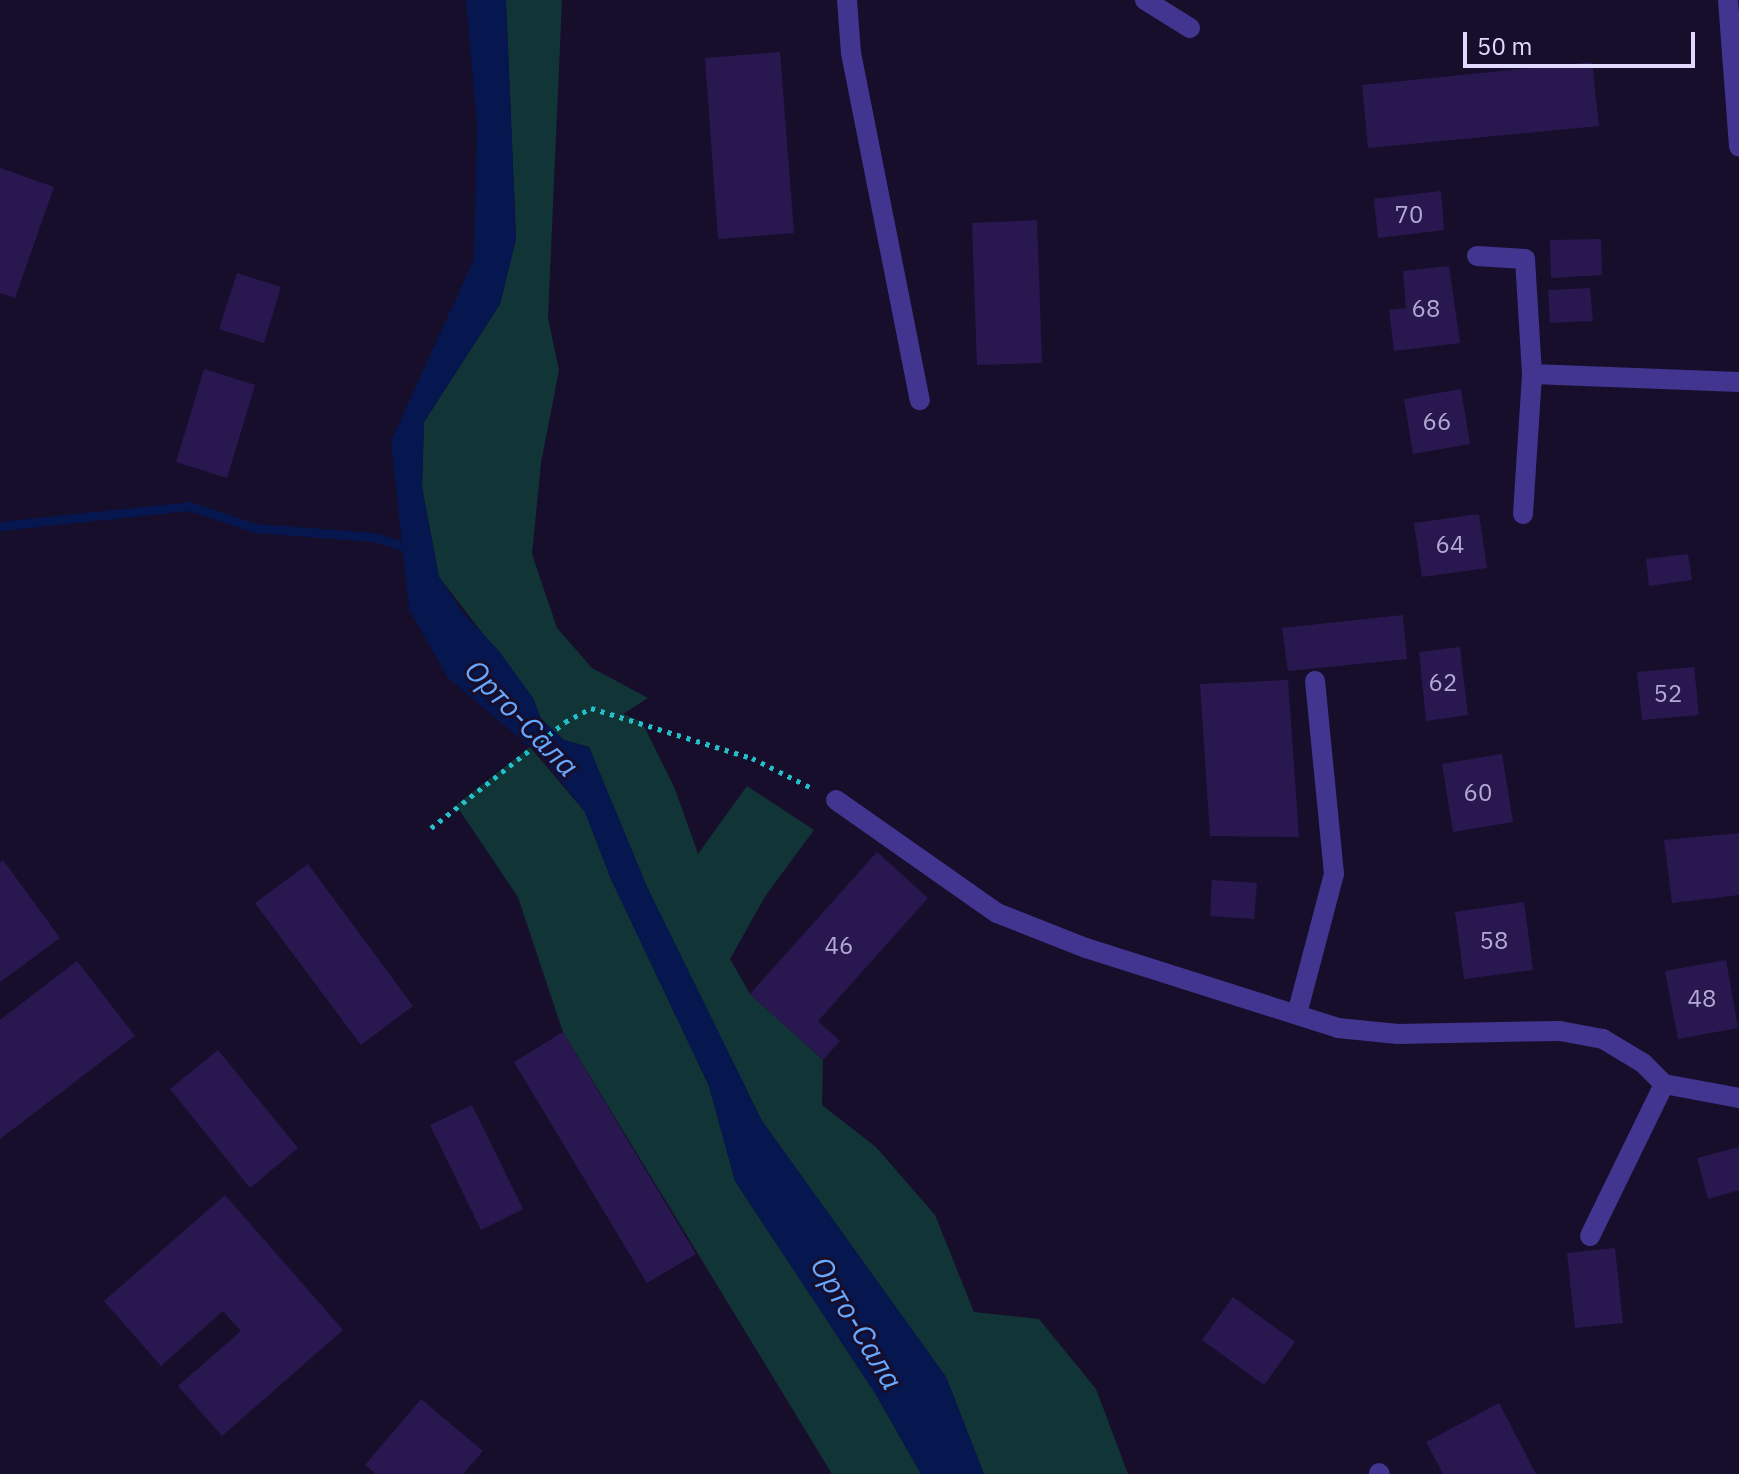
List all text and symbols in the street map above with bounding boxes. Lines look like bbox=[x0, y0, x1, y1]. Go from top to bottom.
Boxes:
scale bar bbox=[1467, 16, 1699, 66]
text: 50 m bbox=[1477, 30, 1532, 62]
house number: 70 bbox=[1395, 201, 1423, 229]
house number: 68 bbox=[1412, 295, 1440, 323]
house number: 66 bbox=[1423, 408, 1451, 436]
house number: 64 bbox=[1436, 531, 1464, 559]
water label: Орто-Сала bbox=[457, 652, 587, 784]
house number: 62 bbox=[1429, 669, 1457, 697]
house number: 52 bbox=[1654, 680, 1682, 708]
house number: 60 bbox=[1464, 779, 1492, 807]
house number: 58 bbox=[1480, 927, 1508, 955]
house number: 46 bbox=[825, 932, 853, 960]
house number: 48 bbox=[1688, 985, 1716, 1013]
water label: Орто-Сала bbox=[803, 1250, 911, 1396]

